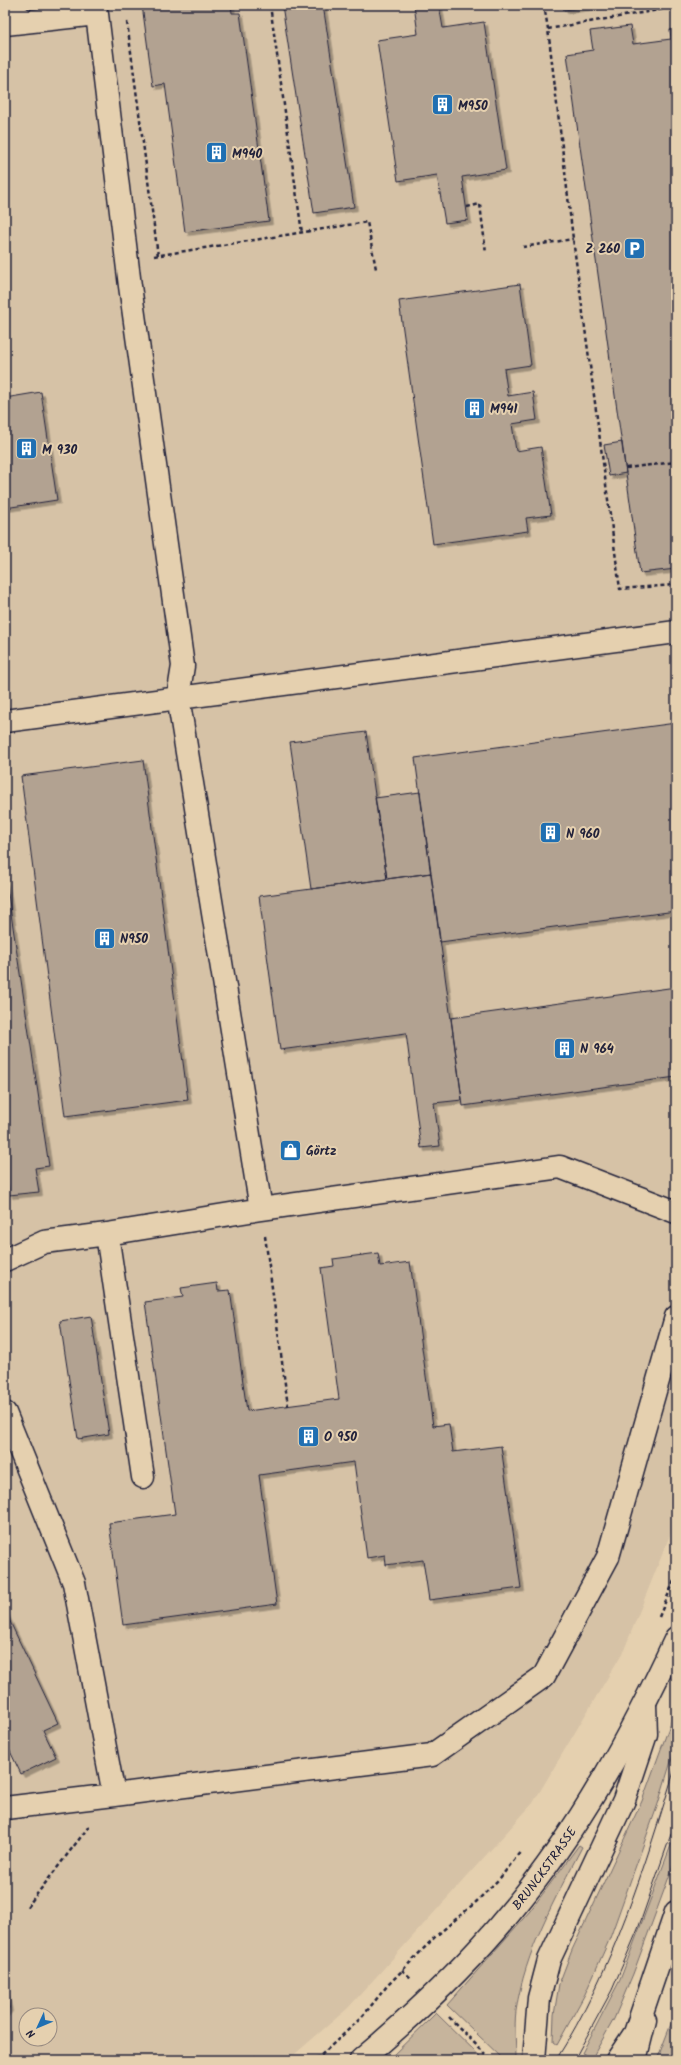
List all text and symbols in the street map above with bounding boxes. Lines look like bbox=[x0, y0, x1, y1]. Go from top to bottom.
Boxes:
building icon: M950 bbox=[429, 92, 455, 118]
place label: M950 bbox=[458, 96, 488, 117]
building icon: M940 bbox=[204, 140, 230, 166]
place label: M940 bbox=[232, 144, 262, 165]
parking icon: Z 260 bbox=[622, 235, 648, 261]
place label: Z 260 bbox=[585, 239, 620, 260]
building icon: M941 bbox=[462, 395, 488, 421]
place label: M941 bbox=[490, 399, 517, 420]
building icon: M 930 bbox=[14, 436, 40, 462]
place label: M 930 bbox=[42, 440, 78, 461]
building icon: N 960 bbox=[538, 820, 564, 846]
place label: N 960 bbox=[566, 824, 600, 845]
building icon: N950 bbox=[91, 925, 117, 951]
place label: N950 bbox=[120, 929, 148, 950]
building icon: N 964 bbox=[552, 1035, 578, 1061]
place label: N 964 bbox=[580, 1039, 614, 1060]
shop icon: Görtz bbox=[277, 1137, 303, 1163]
place label: Görtz bbox=[306, 1141, 336, 1162]
building icon: O 950 bbox=[295, 1423, 321, 1449]
place label: O 950 bbox=[324, 1427, 357, 1448]
street label: BRUNCKSTRASSE bbox=[507, 1823, 583, 1915]
north arrow bbox=[18, 2007, 58, 2047]
text: N bbox=[23, 2024, 40, 2042]

